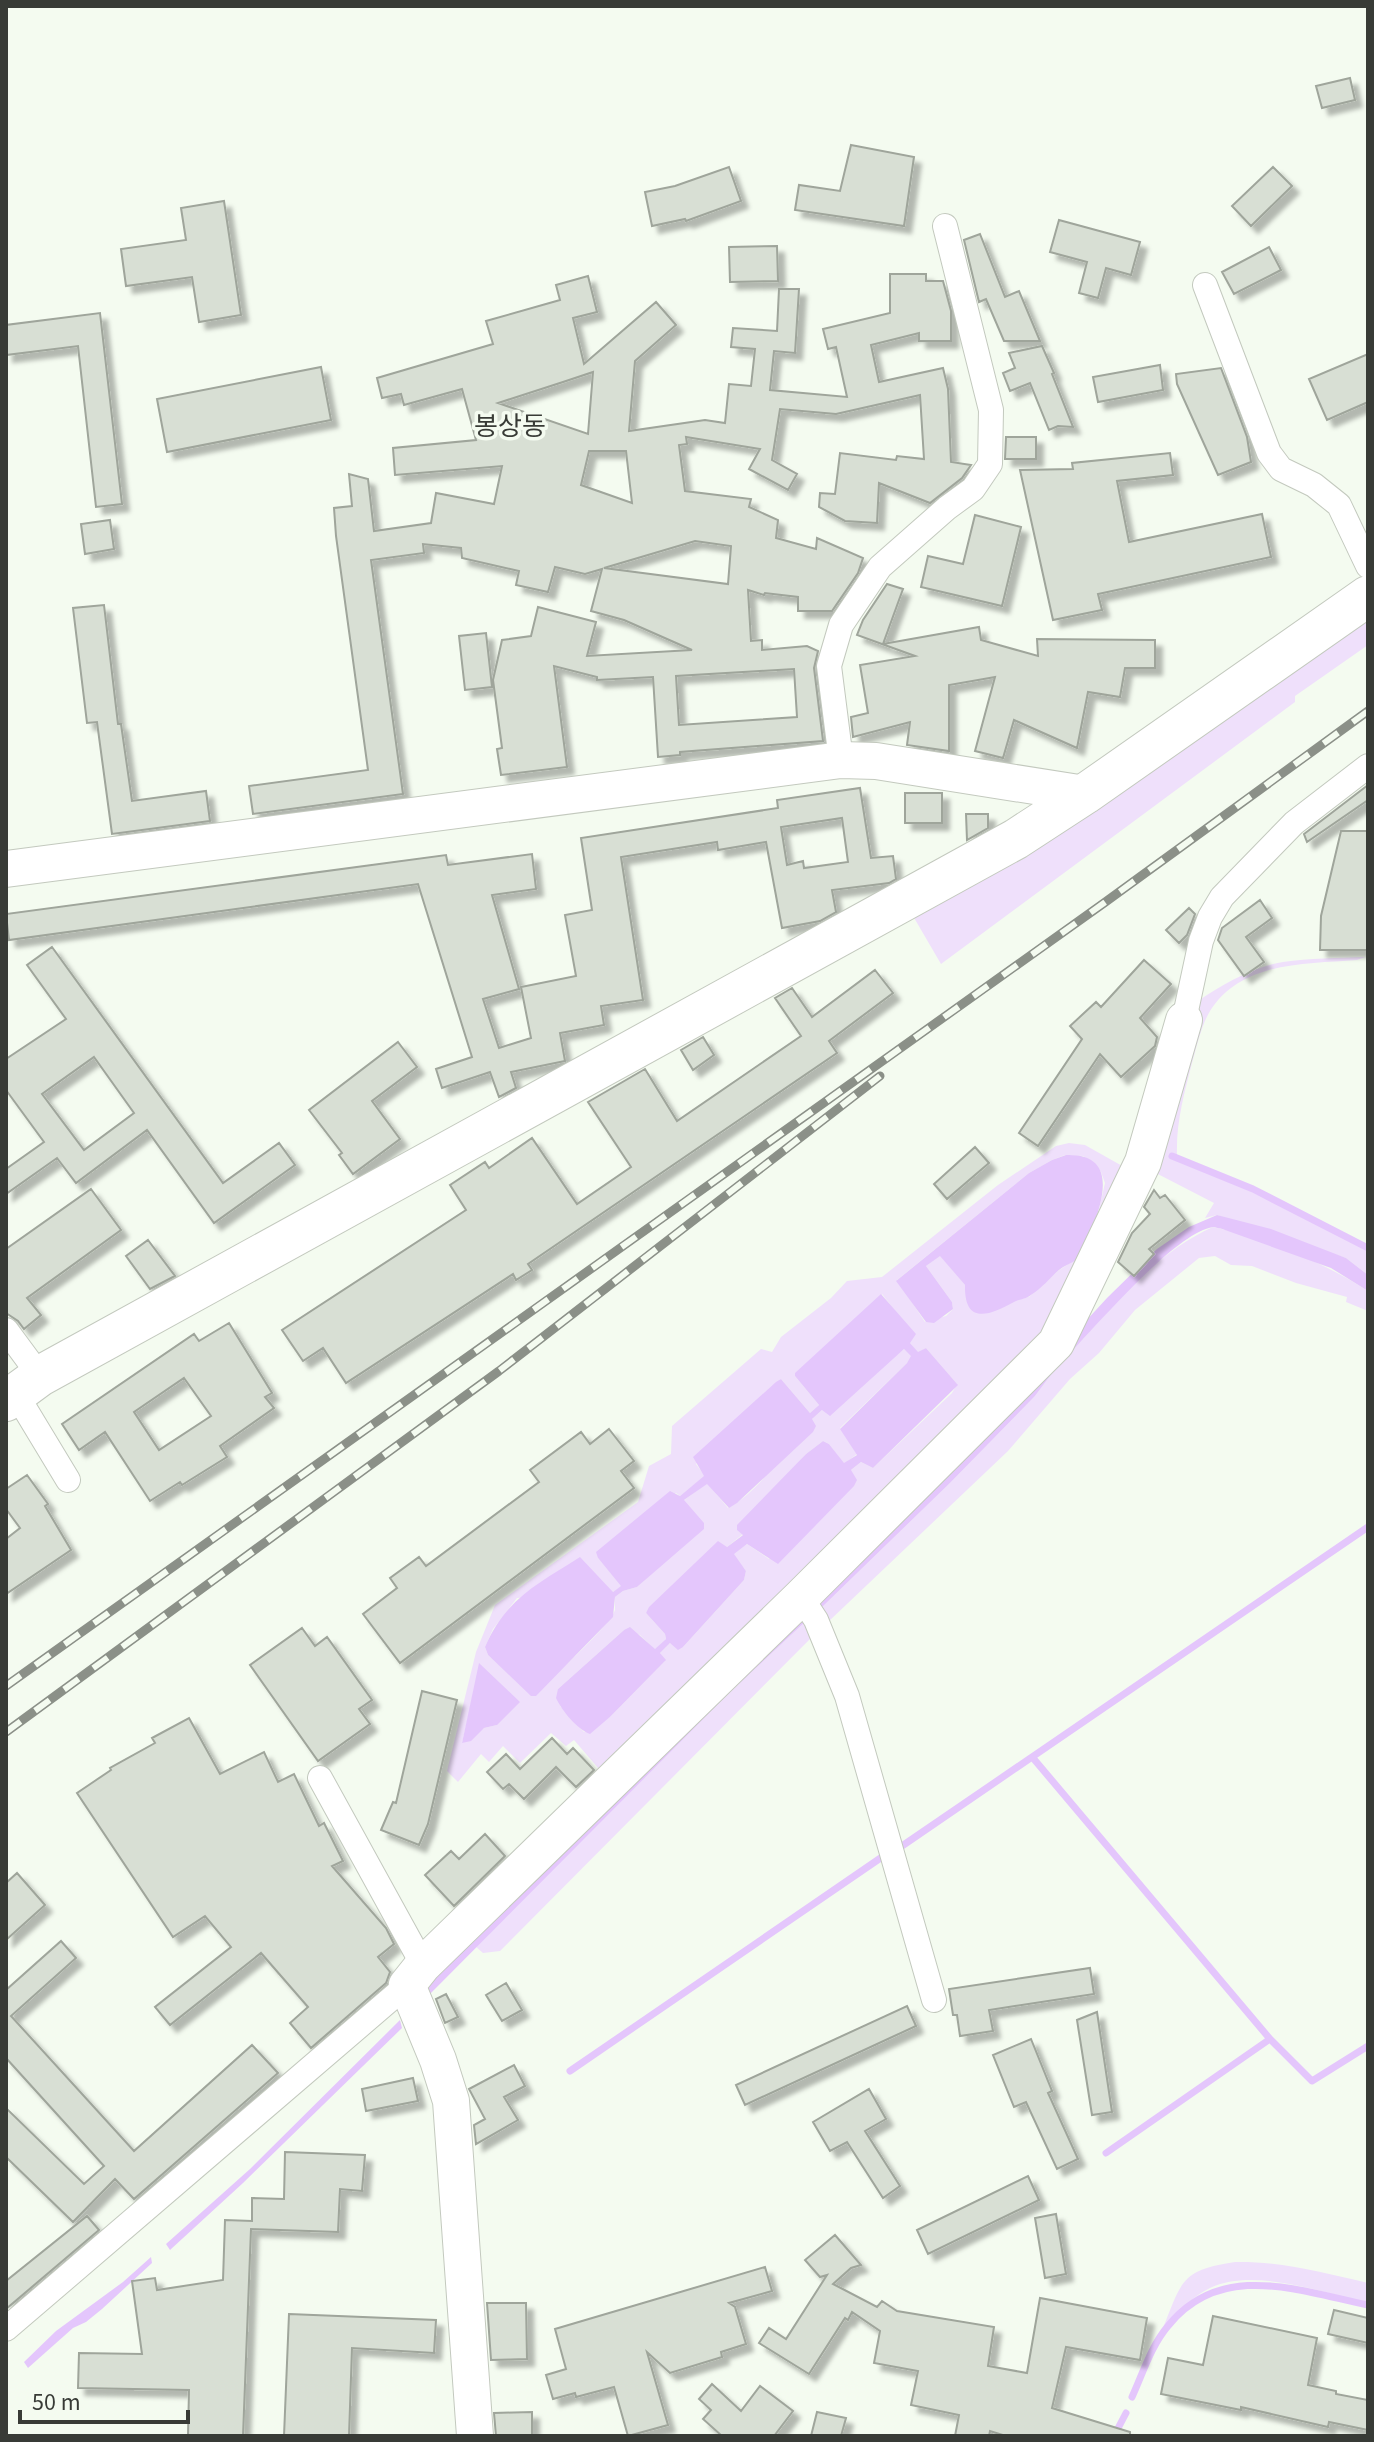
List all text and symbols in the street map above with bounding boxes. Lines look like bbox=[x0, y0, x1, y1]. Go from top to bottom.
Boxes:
district label: 봉상동 bbox=[474, 408, 546, 445]
scale bar bbox=[20, 2374, 188, 2424]
text: 50 m bbox=[32, 2385, 81, 2420]

